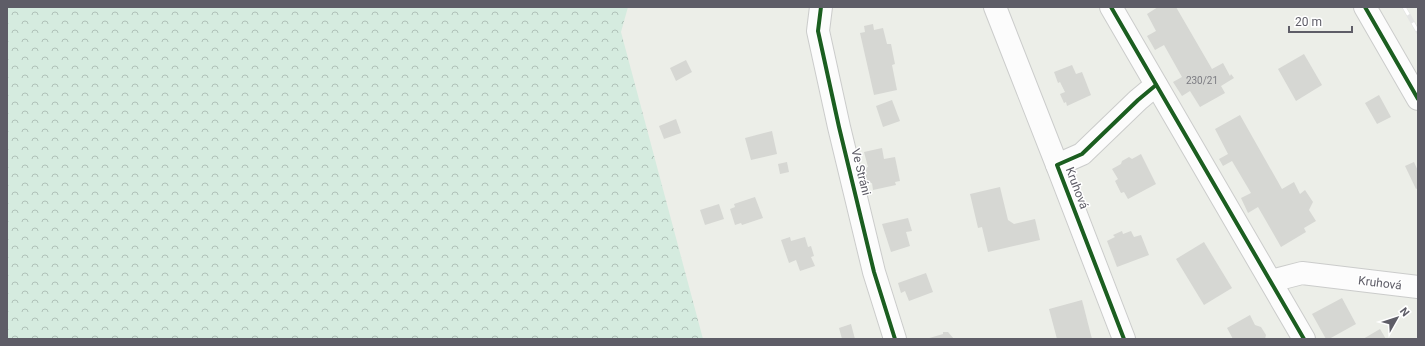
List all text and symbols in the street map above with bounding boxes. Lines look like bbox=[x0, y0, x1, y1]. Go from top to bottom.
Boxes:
scale bar bbox=[1289, 8, 1352, 34]
text: 20 m bbox=[1295, 15, 1322, 29]
house number: 230/21 bbox=[1186, 75, 1218, 86]
street label: Ve Stráni bbox=[848, 147, 874, 197]
street label: Kruhová bbox=[1063, 165, 1091, 211]
street label: Kruhová bbox=[1357, 273, 1403, 293]
north arrow bbox=[1377, 298, 1417, 338]
text: N bbox=[1397, 305, 1412, 319]

